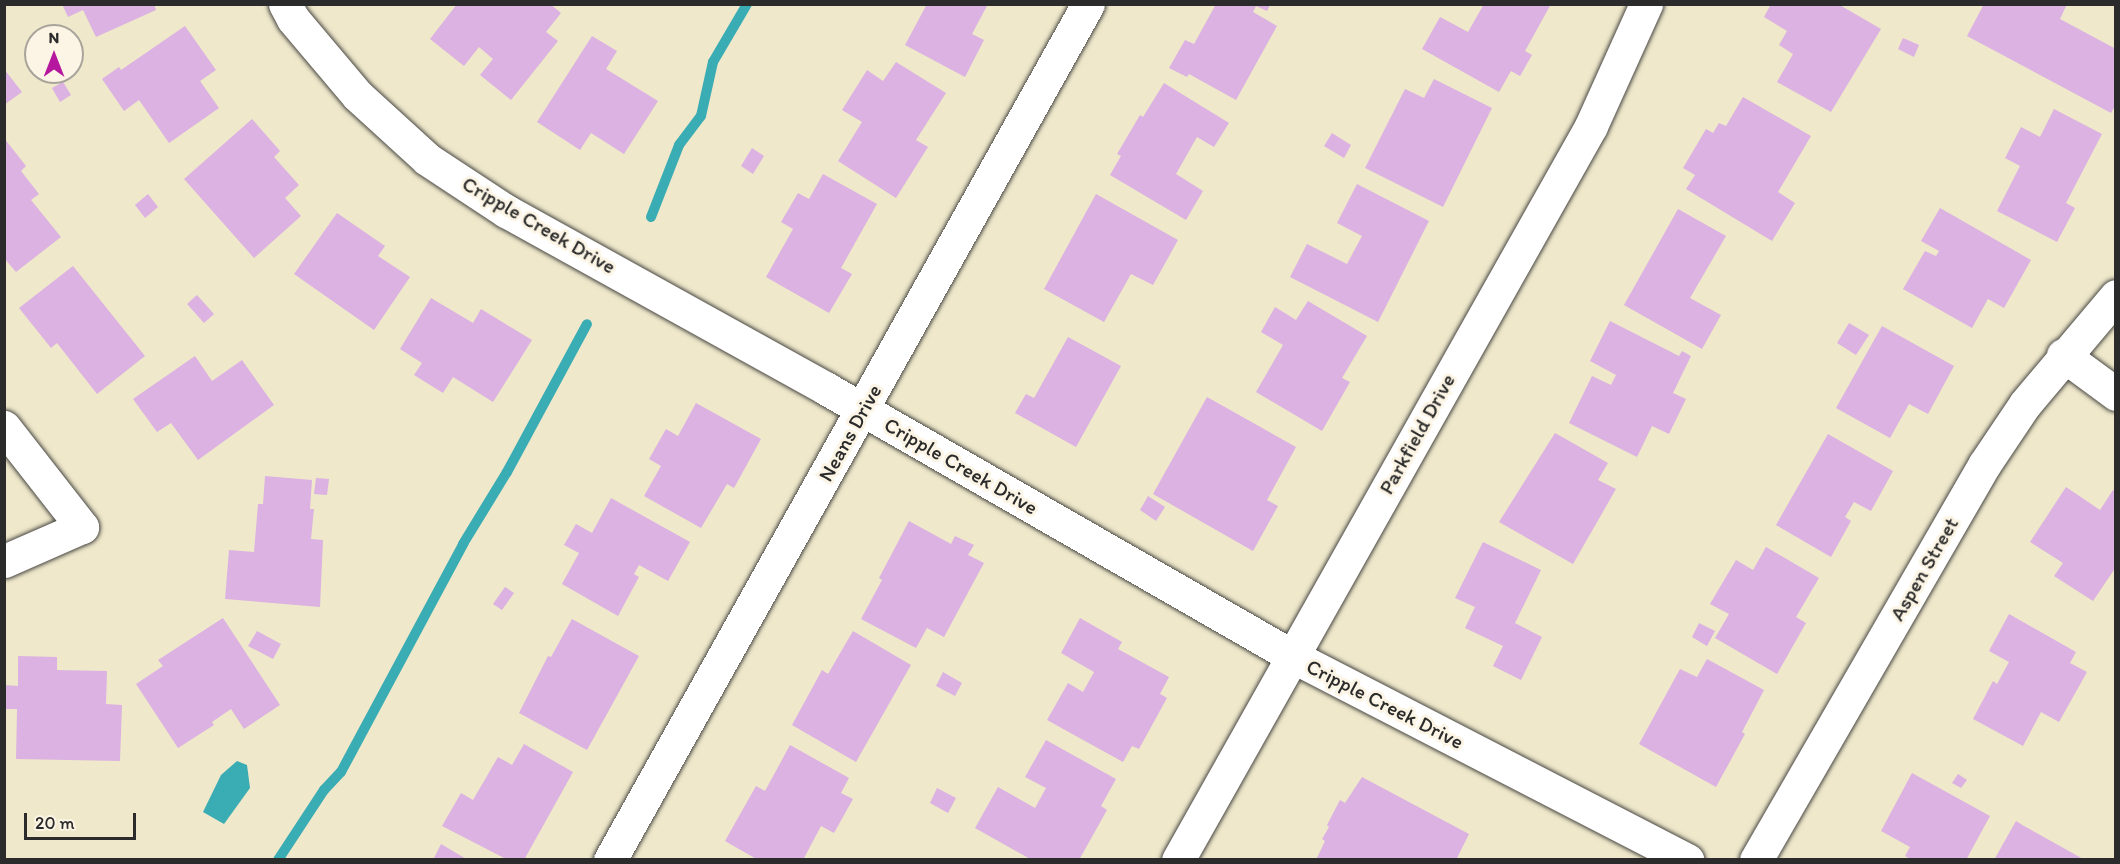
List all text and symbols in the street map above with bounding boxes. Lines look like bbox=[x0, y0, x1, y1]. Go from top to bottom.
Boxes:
north arrow bbox=[24, 24, 84, 84]
text: N bbox=[49, 28, 59, 47]
street label: Cripple Creek Drive bbox=[458, 171, 620, 279]
street label: Parkfield Drive bbox=[1373, 369, 1461, 499]
street label: Neans Drive bbox=[813, 380, 887, 486]
street label: Cripple Creek Drive bbox=[880, 412, 1042, 520]
street label: Aspen Street bbox=[1884, 513, 1964, 625]
street label: Cripple Creek Drive bbox=[1302, 653, 1468, 755]
scale bar bbox=[27, 801, 140, 839]
text: 20 m bbox=[35, 812, 75, 834]

